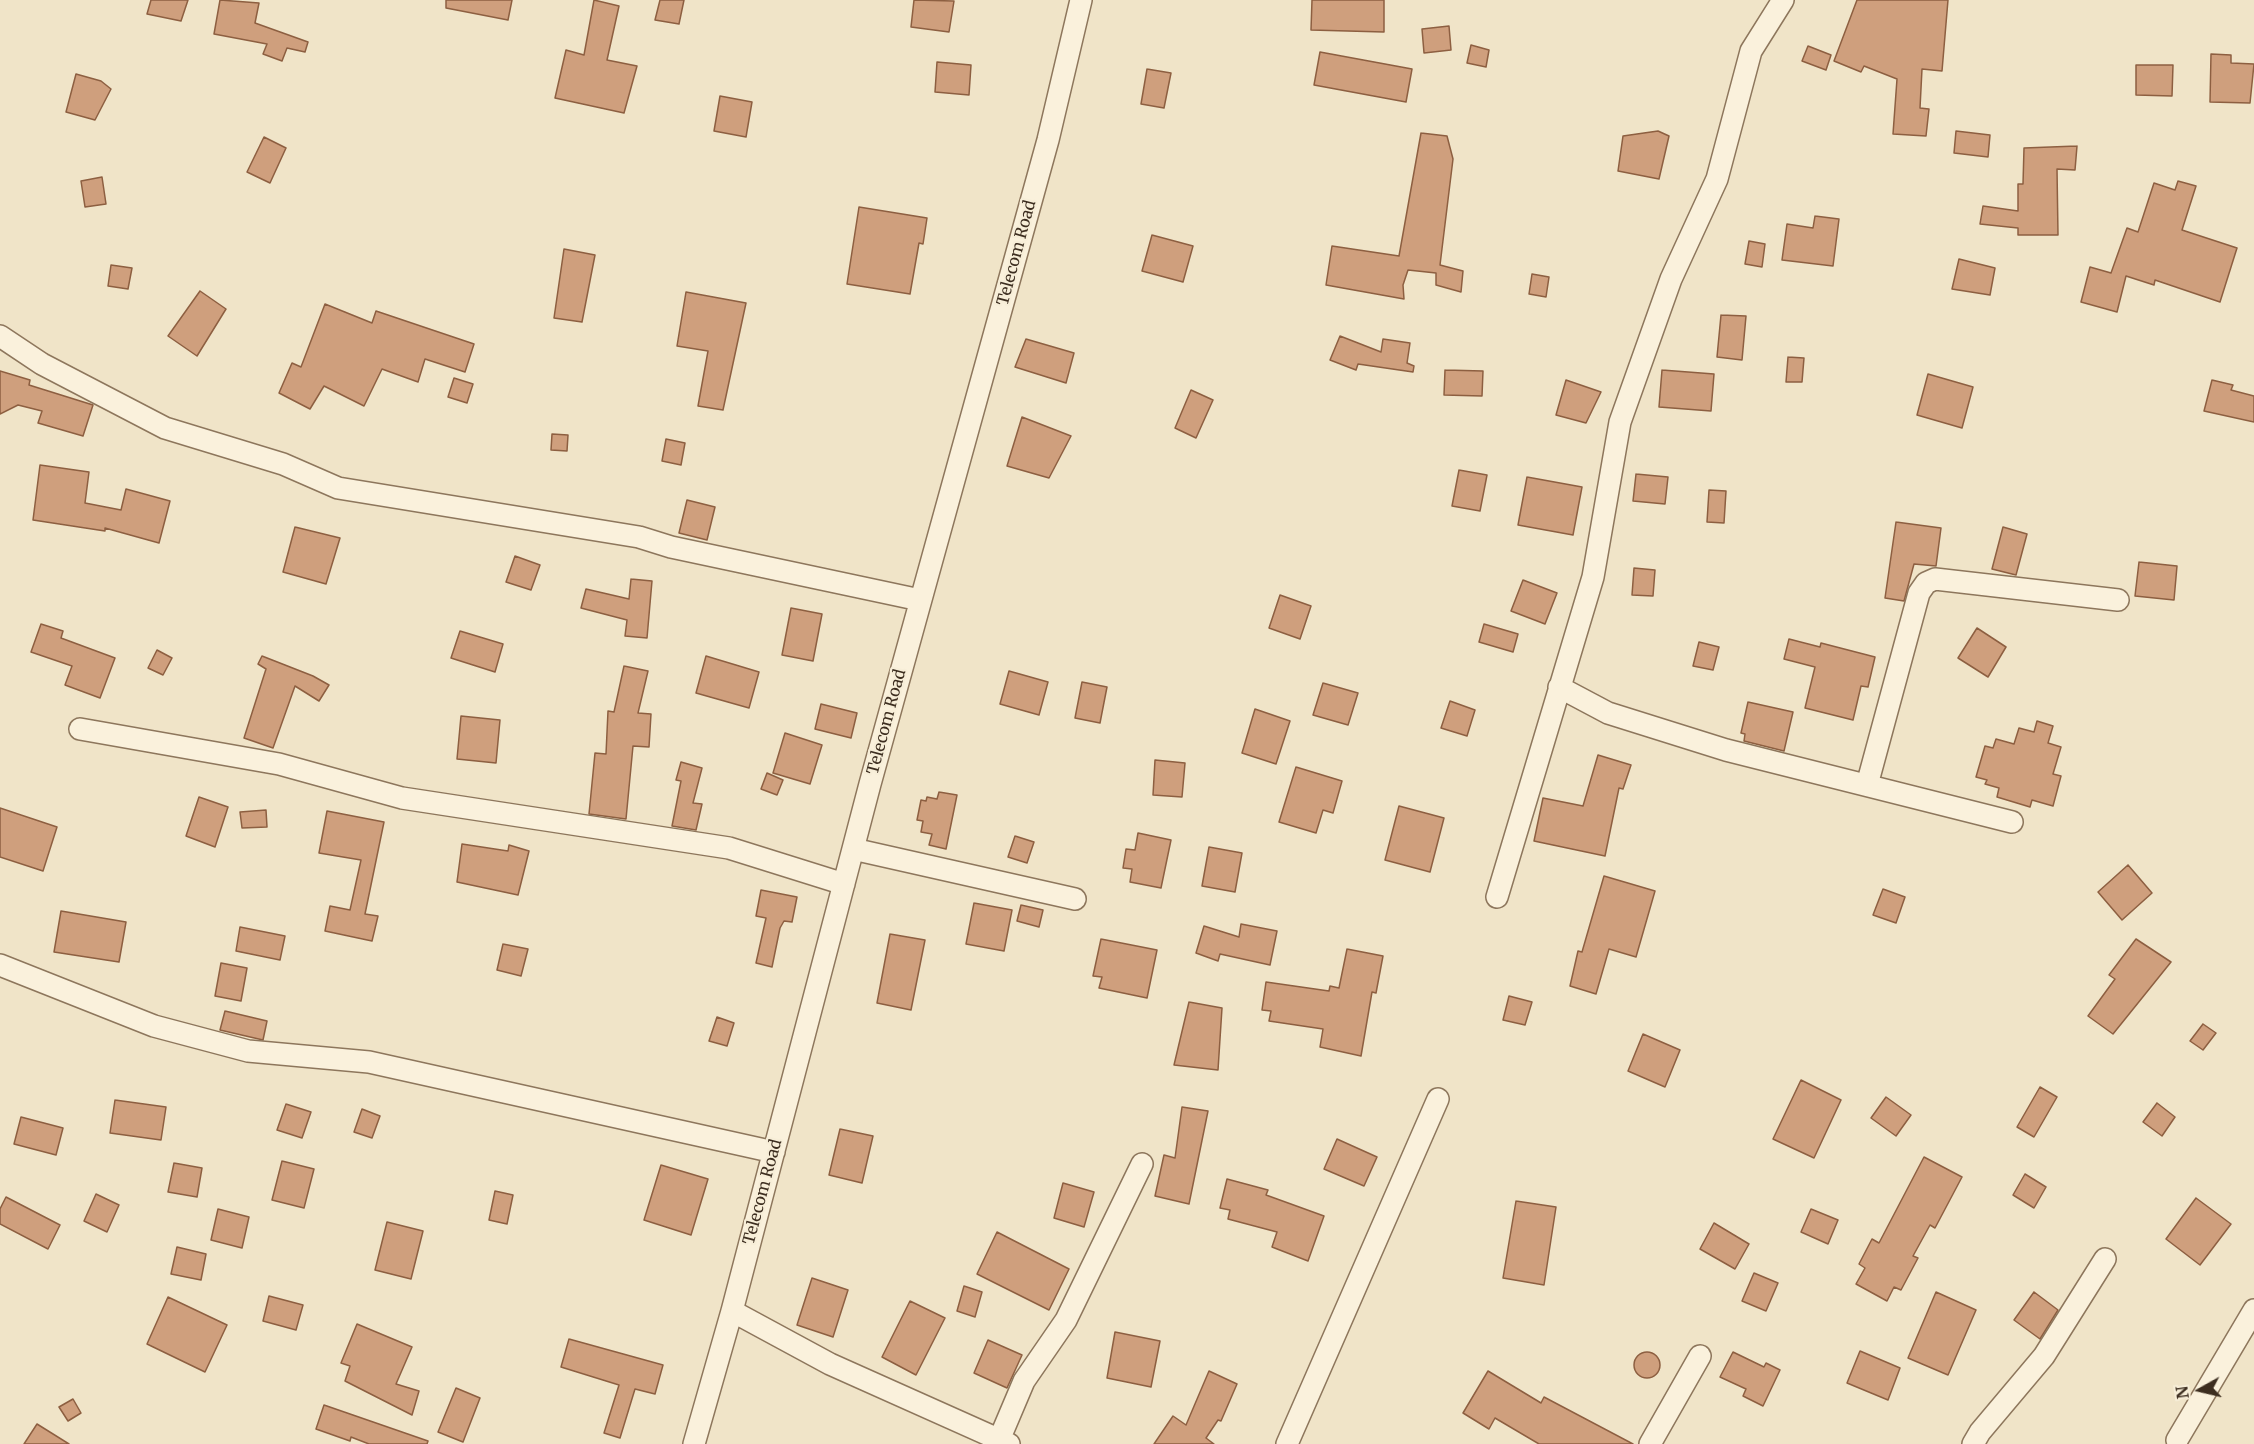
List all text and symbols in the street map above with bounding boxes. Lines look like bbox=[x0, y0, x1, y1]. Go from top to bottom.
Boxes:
street label: Telecom Road bbox=[994, 198, 1040, 308]
street label: Telecom Road bbox=[864, 667, 910, 777]
street label: Telecom Road bbox=[740, 1137, 786, 1247]
north arrow bbox=[2170, 1360, 2230, 1420]
text: N bbox=[2171, 1385, 2193, 1400]

